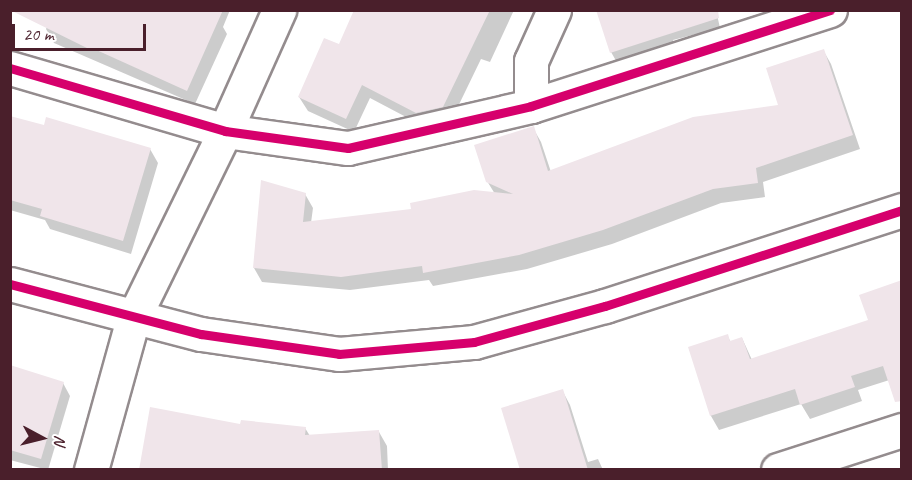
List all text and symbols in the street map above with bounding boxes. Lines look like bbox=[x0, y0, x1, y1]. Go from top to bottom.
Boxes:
scale bar bbox=[15, 12, 148, 50]
text: 20 m bbox=[23, 23, 54, 45]
north arrow bbox=[12, 408, 72, 468]
text: N bbox=[49, 434, 70, 446]

